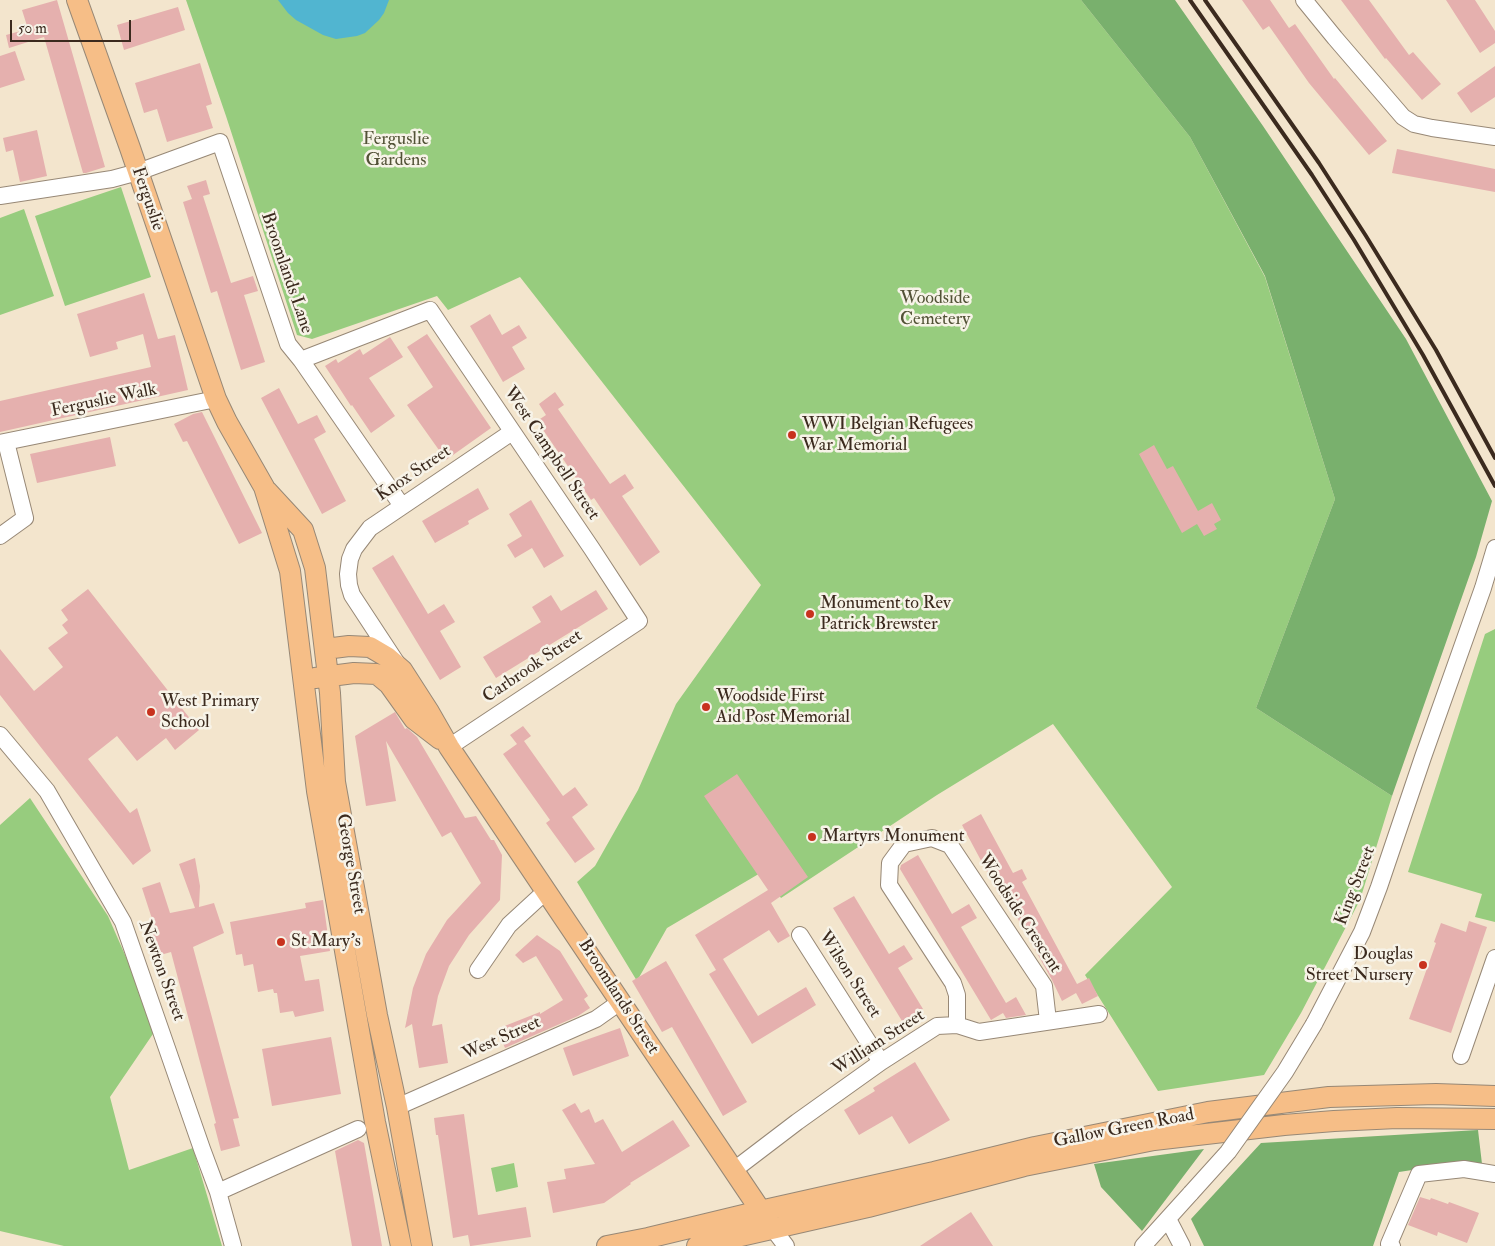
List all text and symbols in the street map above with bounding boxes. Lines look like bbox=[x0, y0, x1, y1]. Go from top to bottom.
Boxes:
scale bar bbox=[12, 10, 134, 42]
text: 50 m bbox=[18, 19, 47, 38]
park label: Ferguslie Gardens bbox=[363, 129, 429, 172]
street label: Ferguslie bbox=[126, 164, 168, 234]
street label: Broomlands Lane bbox=[255, 209, 317, 337]
park label: Woodside Cemetery bbox=[900, 288, 970, 330]
street label: Ferguslie Walk bbox=[49, 379, 159, 423]
street label: West Campbell Street bbox=[498, 383, 604, 525]
place label: WWI Belgian Refugees War Memorial bbox=[802, 414, 973, 456]
marker: WWI Belgian Refugees War Memorial bbox=[786, 429, 798, 441]
street label: Knox Street bbox=[373, 441, 455, 507]
place label: Monument to Rev Patrick Brewster bbox=[820, 593, 951, 636]
marker: Monument to Rev Patrick Brewster bbox=[804, 608, 816, 620]
street label: Carbrook Street bbox=[479, 626, 587, 708]
place label: Woodside First Aid Post Memorial bbox=[716, 686, 850, 729]
place label: West Primary School bbox=[161, 691, 259, 734]
marker: Woodside First Aid Post Memorial bbox=[700, 701, 712, 713]
marker: West Primary School bbox=[145, 706, 157, 718]
street label: George Street bbox=[331, 812, 369, 916]
place label: Martyrs Monument bbox=[822, 826, 964, 848]
marker: Martyrs Monument bbox=[806, 831, 818, 843]
street label: King Street bbox=[1331, 844, 1381, 928]
street label: Woodside Crescent bbox=[973, 851, 1065, 977]
street label: Newton Street bbox=[133, 918, 189, 1024]
street label: Wilson Street bbox=[813, 928, 885, 1022]
place label: St Mary's bbox=[291, 931, 361, 953]
street label: Broomlands Street bbox=[573, 935, 663, 1059]
marker: St Mary's bbox=[275, 936, 287, 948]
place label: Douglas Street Nursery bbox=[1306, 944, 1413, 986]
marker: Douglas Street Nursery bbox=[1417, 959, 1429, 971]
street label: William Street bbox=[829, 1005, 929, 1081]
street label: West Street bbox=[460, 1012, 544, 1066]
street label: Gallow Green Road bbox=[1052, 1105, 1196, 1153]

